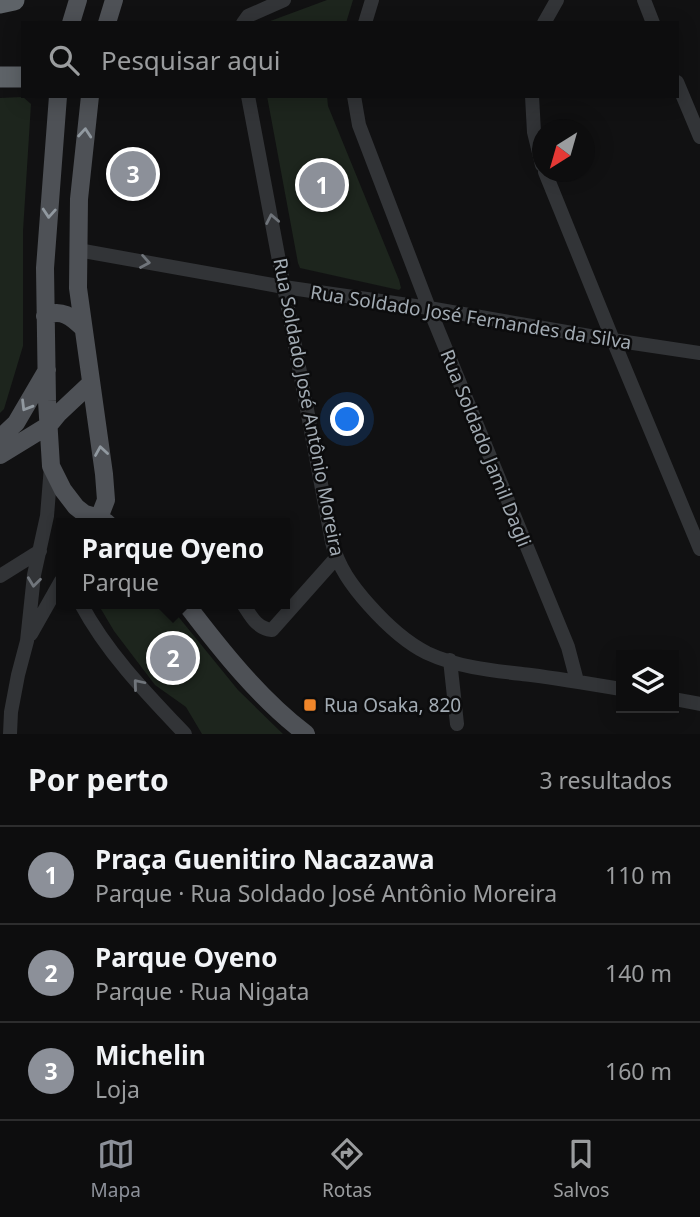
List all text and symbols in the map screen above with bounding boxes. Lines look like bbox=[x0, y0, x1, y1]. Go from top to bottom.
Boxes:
search box bbox=[21, 21, 679, 98]
icon: search bbox=[45, 41, 83, 79]
text: Pesquisar aqui bbox=[101, 42, 281, 78]
north arrow bbox=[532, 119, 595, 182]
one-way arrow bbox=[77, 127, 92, 138]
pin: 3 bbox=[110, 148, 156, 200]
pin: 1 bbox=[299, 159, 345, 211]
one-way arrow bbox=[42, 208, 57, 219]
one-way arrow bbox=[265, 214, 280, 226]
one-way arrow bbox=[139, 254, 151, 269]
street label: Rua Soldado José Antônio Moreira bbox=[267, 256, 351, 558]
street label: Rua Soldado José Fernandes da Silva bbox=[309, 279, 633, 355]
street label: Rua Soldado Jamil Dagli bbox=[434, 345, 538, 551]
one-way arrow bbox=[21, 398, 34, 411]
your location bbox=[330, 402, 364, 436]
one-way arrow bbox=[94, 446, 109, 457]
popup bbox=[56, 518, 290, 609]
text: Parque Oyeno bbox=[82, 530, 264, 566]
text: Parque bbox=[82, 566, 159, 598]
one-way arrow bbox=[27, 576, 42, 588]
pin: 2 bbox=[150, 632, 196, 684]
map controls bbox=[616, 650, 679, 713]
button: layers bbox=[616, 650, 679, 713]
one-way arrow bbox=[134, 679, 147, 691]
place label: Rua Osaka, 820 bbox=[324, 692, 461, 718]
marker: Rua Osaka, 820 bbox=[302, 697, 318, 713]
text: Por perto bbox=[28, 759, 169, 800]
text: 3 resultados bbox=[539, 764, 672, 796]
text: Praça Guenitiro Nacazawa bbox=[95, 841, 435, 877]
text: 1 bbox=[44, 859, 58, 891]
text: 110 m bbox=[605, 859, 672, 891]
text: Parque · Rua Soldado José Antônio Moreira bbox=[95, 877, 557, 909]
text: Parque Oyeno bbox=[95, 939, 278, 975]
text: 2 bbox=[44, 957, 58, 989]
text: 140 m bbox=[605, 957, 672, 989]
text: Parque · Rua Nigata bbox=[95, 975, 309, 1007]
text: Michelin bbox=[95, 1037, 206, 1073]
text: 3 bbox=[44, 1055, 58, 1087]
text: 160 m bbox=[605, 1055, 672, 1087]
text: Loja bbox=[95, 1073, 140, 1105]
tab: Mapa bbox=[91, 1135, 141, 1203]
tab: Rotas bbox=[322, 1135, 372, 1203]
tab: Salvos bbox=[553, 1135, 609, 1203]

